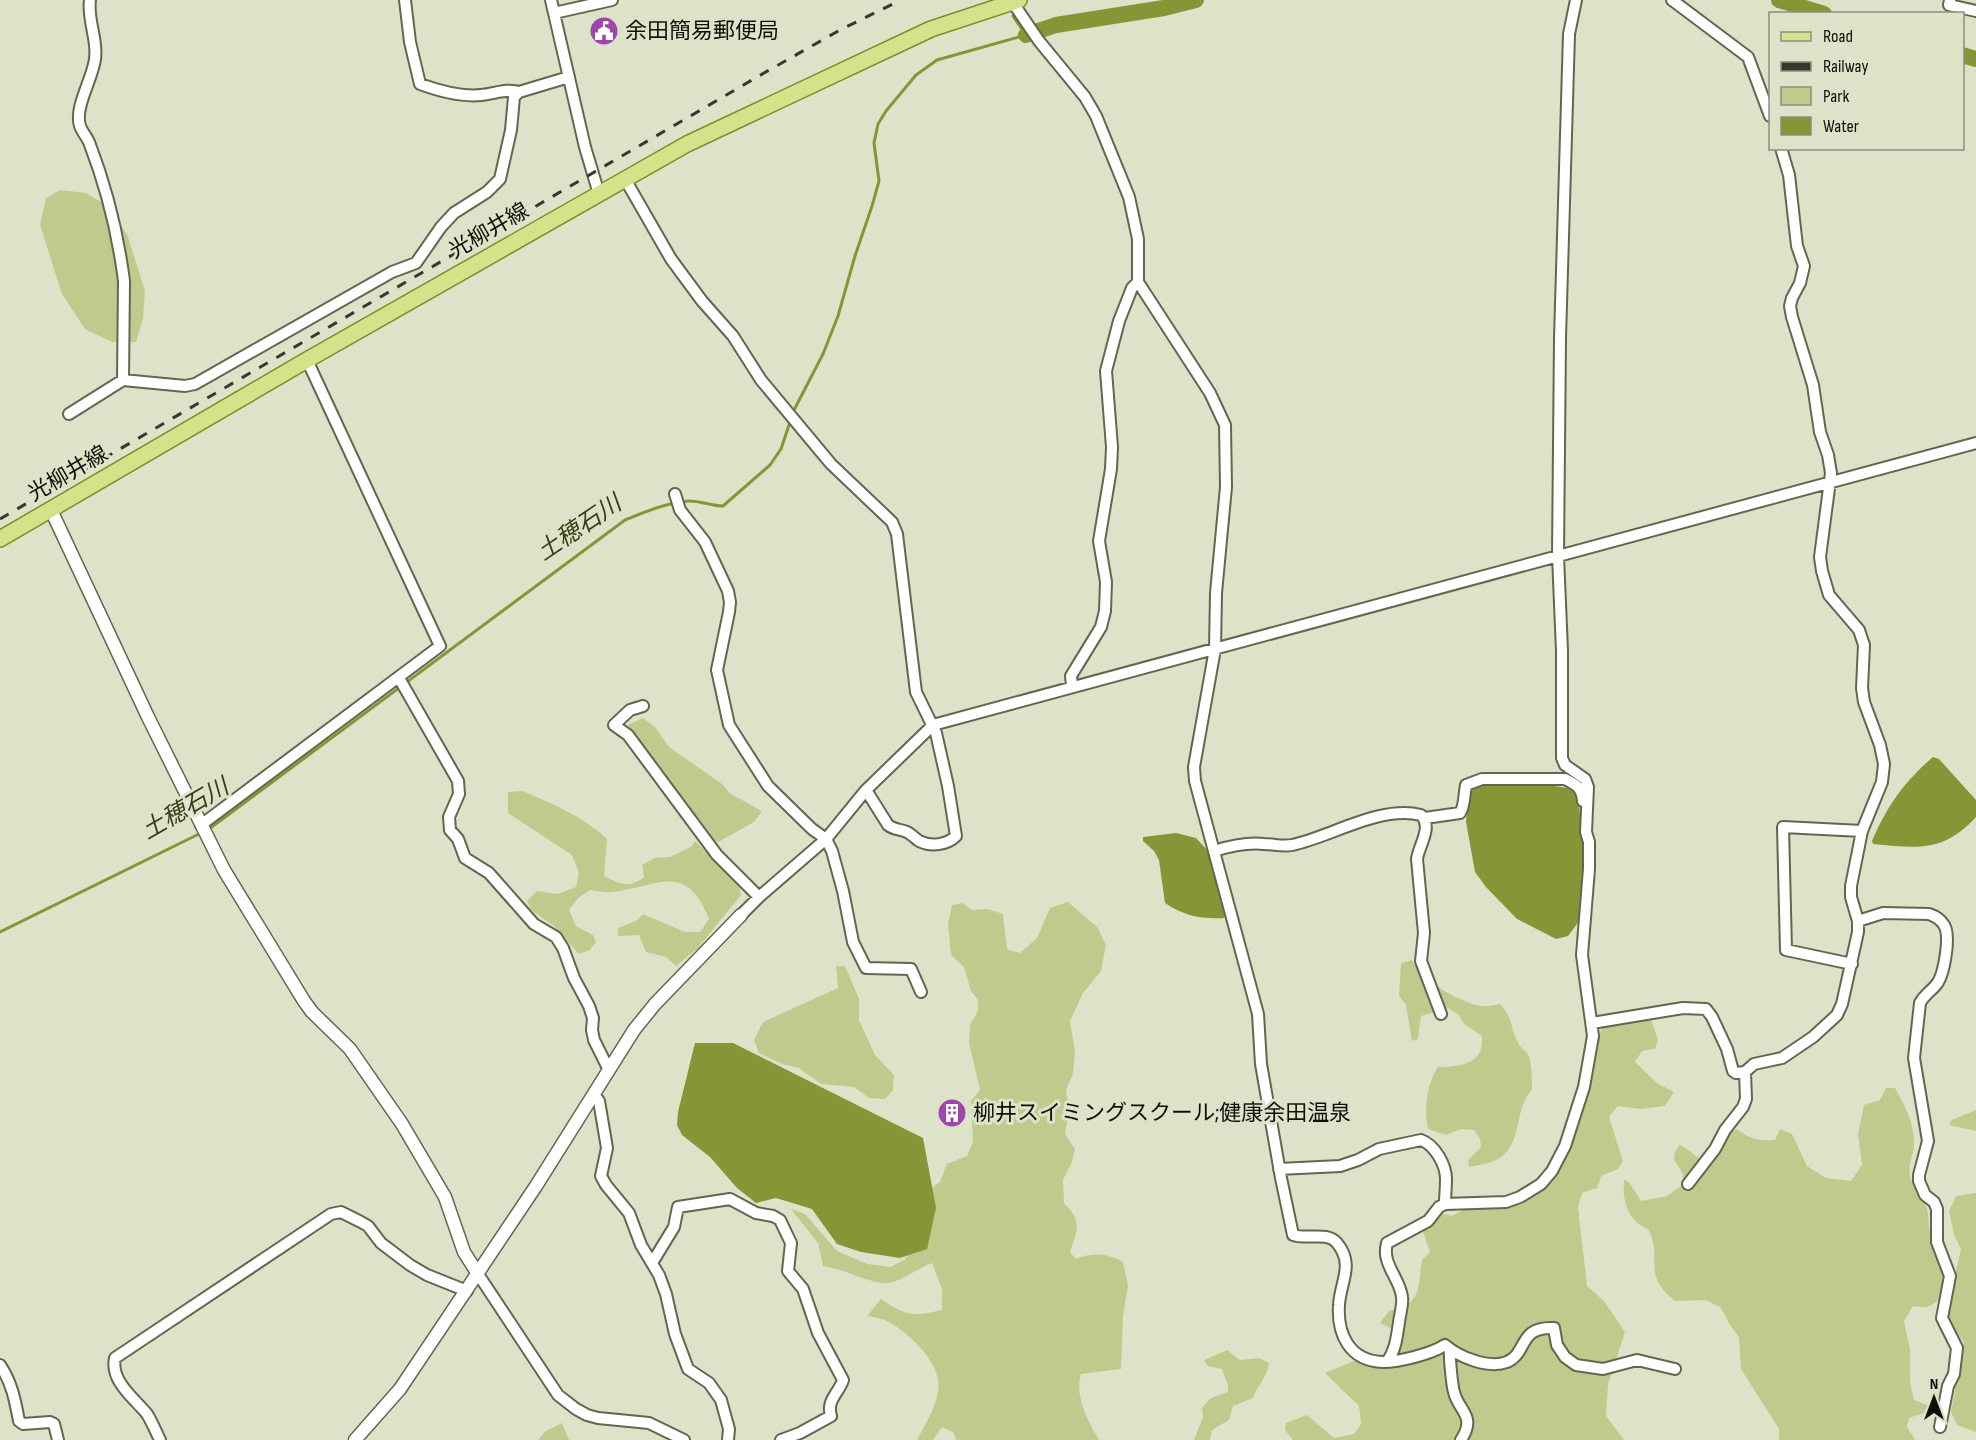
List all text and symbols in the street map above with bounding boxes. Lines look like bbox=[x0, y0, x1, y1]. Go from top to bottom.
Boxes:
legend bbox=[1769, 12, 1964, 150]
public building icon: 余田簡易郵便局 bbox=[588, 15, 620, 47]
place label: 余田簡易郵便局 bbox=[625, 18, 779, 45]
text: Road bbox=[1823, 26, 1853, 47]
text: Railway bbox=[1823, 56, 1868, 77]
text: Park bbox=[1823, 86, 1849, 107]
text: Water bbox=[1823, 116, 1859, 137]
street label: 光柳井線 bbox=[444, 197, 534, 265]
street label: 光柳井線 bbox=[23, 440, 113, 508]
water label: 土穂石川 bbox=[531, 487, 629, 567]
water label: 土穂石川 bbox=[136, 771, 236, 846]
building icon: 柳井スイミングスクール;健康余田温泉 bbox=[936, 1097, 968, 1129]
place label: 柳井スイミングスクール;健康余田温泉 bbox=[973, 1100, 1351, 1127]
north arrow bbox=[1904, 1368, 1964, 1428]
text: N bbox=[1930, 1375, 1938, 1394]

